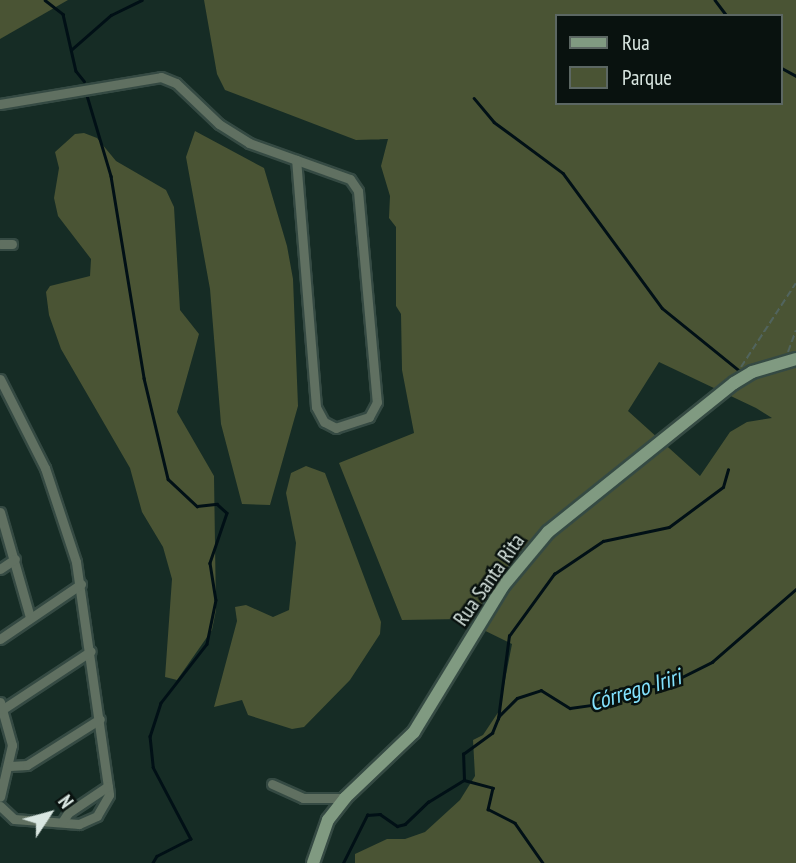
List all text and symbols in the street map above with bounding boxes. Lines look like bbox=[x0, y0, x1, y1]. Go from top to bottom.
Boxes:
legend bbox=[554, 14, 782, 105]
text: Rua bbox=[622, 29, 650, 56]
text: Parque bbox=[622, 64, 672, 91]
street label: Rua Santa Rita bbox=[448, 529, 530, 631]
water label: Córrego Iriri bbox=[586, 663, 684, 717]
north arrow bbox=[14, 779, 84, 849]
text: N bbox=[53, 790, 79, 813]

